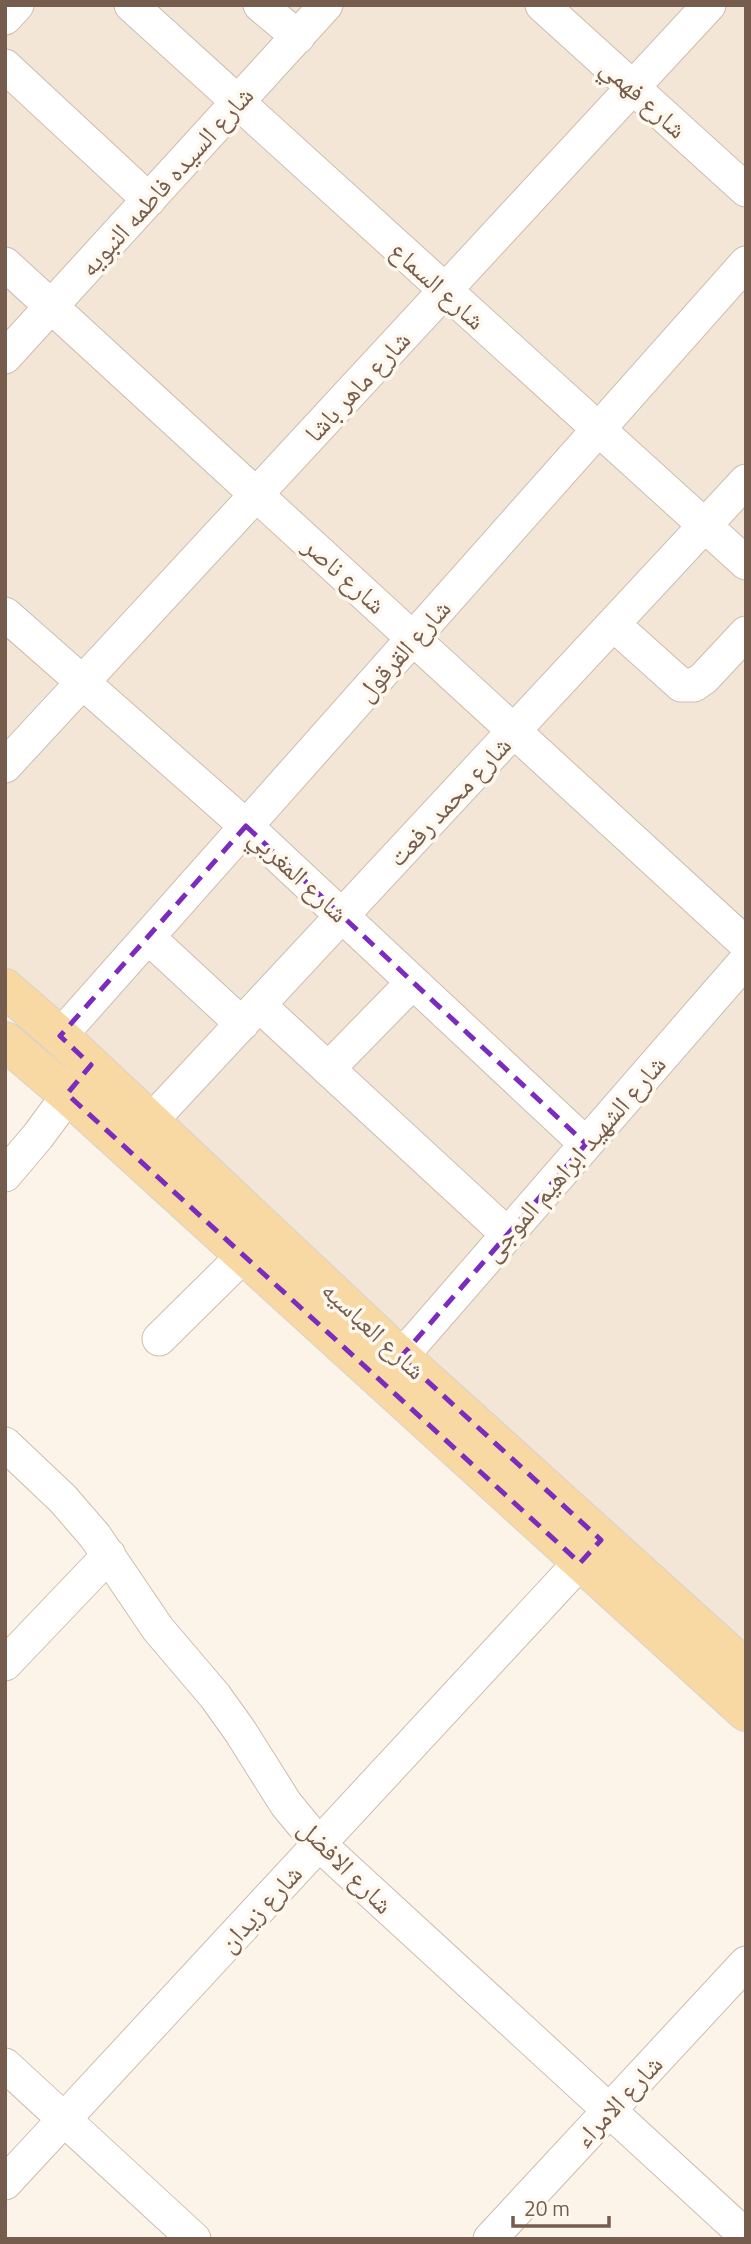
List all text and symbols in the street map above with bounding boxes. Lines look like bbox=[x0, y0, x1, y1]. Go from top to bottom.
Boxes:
street label: شارع فهمي bbox=[591, 49, 696, 149]
street label: شارع السيده فاطمه النبويه bbox=[70, 77, 262, 285]
street label: شارع السماع bbox=[381, 231, 495, 339]
street label: شارع ماهر باشا bbox=[295, 321, 419, 451]
street label: شارع ناصر bbox=[294, 526, 395, 623]
street label: شارع القرقول bbox=[346, 590, 460, 710]
street label: شارع محمد رفعت bbox=[378, 727, 520, 875]
street label: شارع المغربي bbox=[239, 818, 358, 933]
street label: شارع الشهيد ابراهيم الموجى bbox=[473, 1046, 675, 1270]
street label: شارع العباسيه bbox=[313, 1271, 435, 1389]
street label: شارع الافضل bbox=[289, 1809, 403, 1923]
street label: شارع زيدان bbox=[209, 1855, 311, 1961]
street label: شارع الامراء bbox=[565, 2046, 671, 2156]
scale bar bbox=[513, 2184, 609, 2228]
text: 20 m bbox=[524, 2192, 570, 2224]

